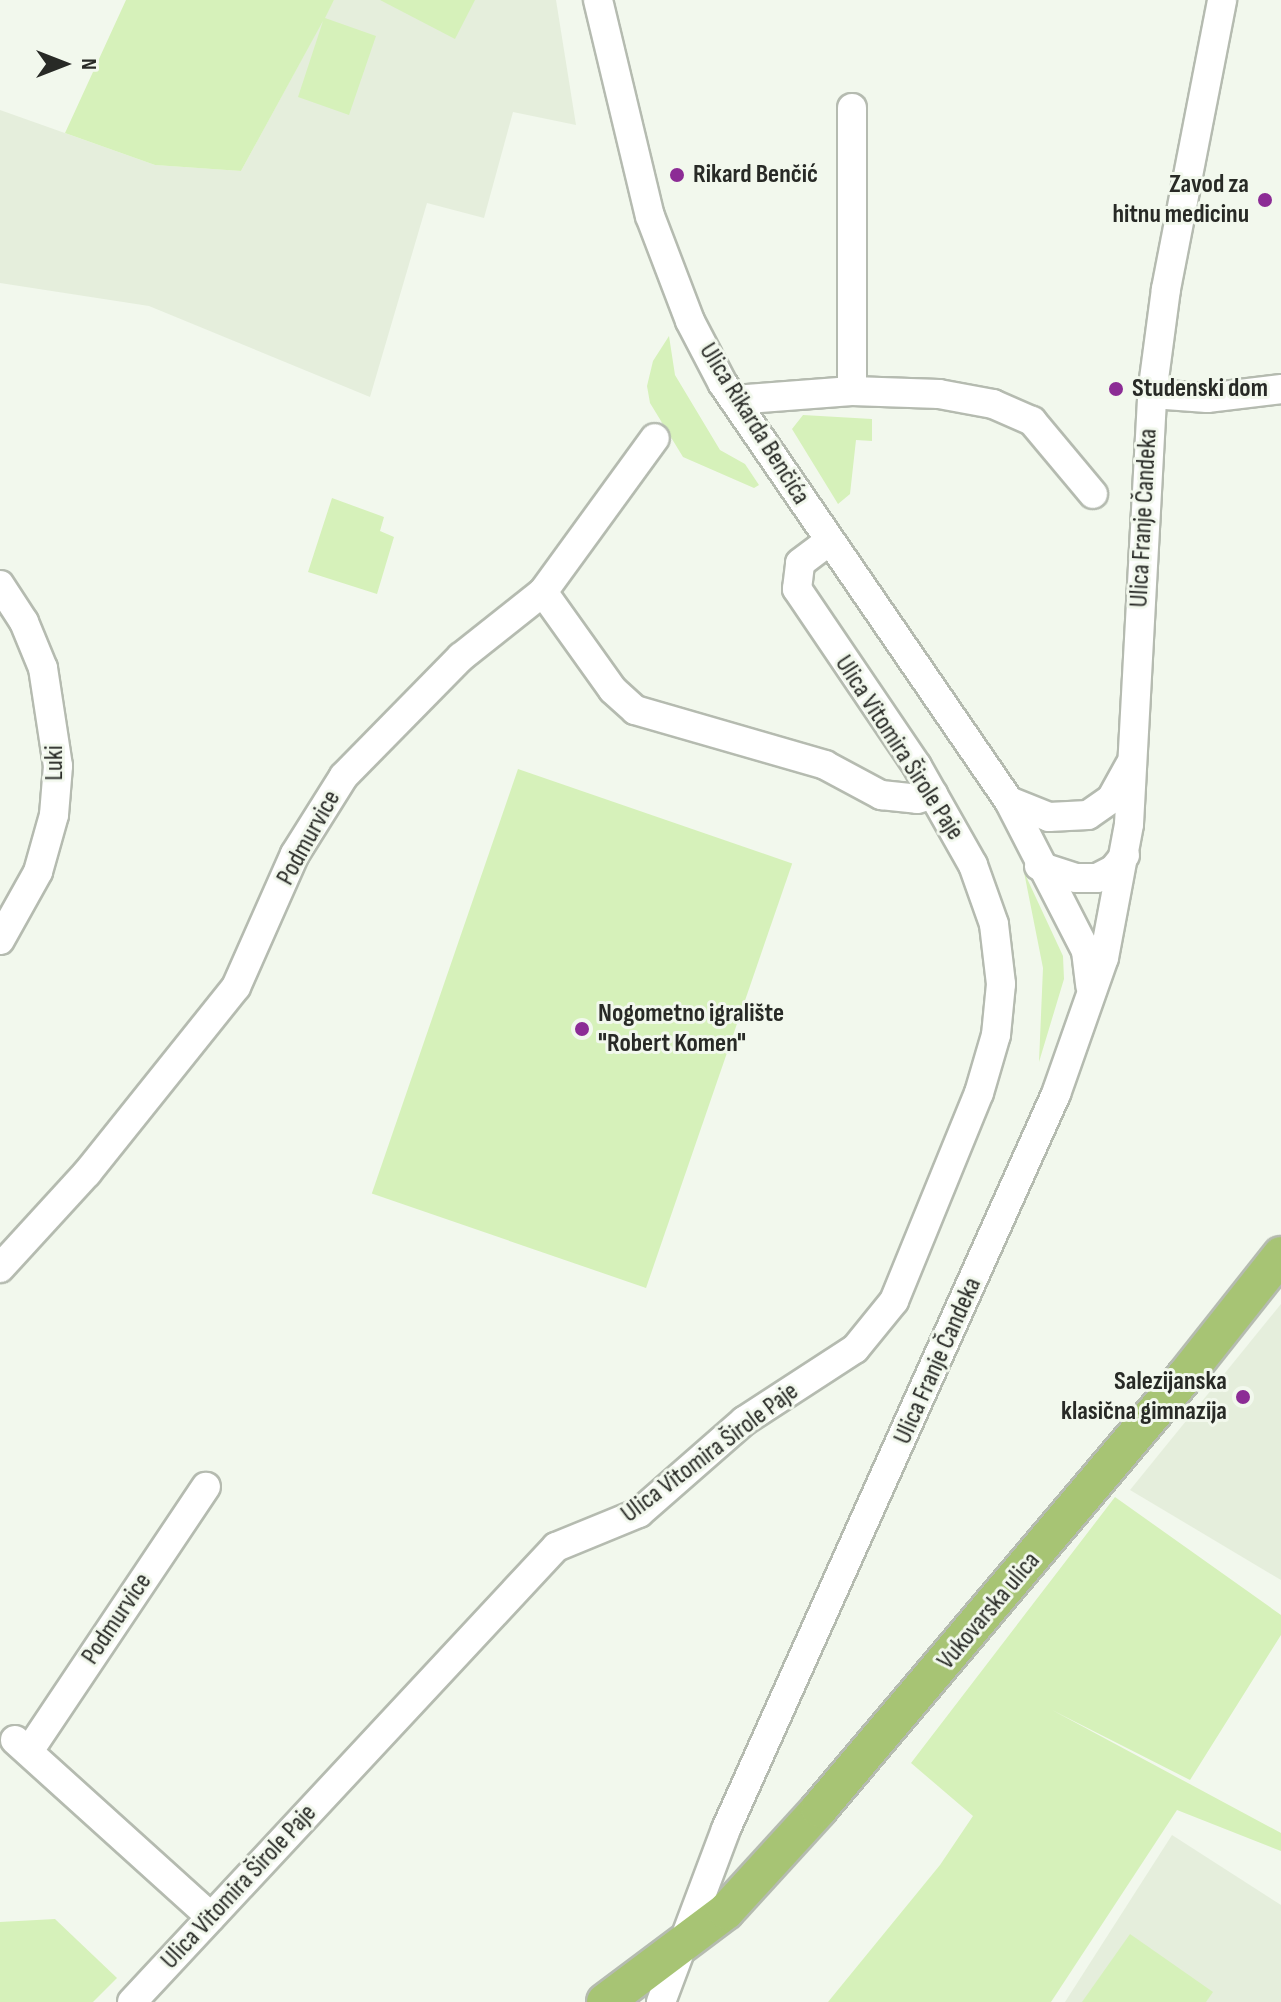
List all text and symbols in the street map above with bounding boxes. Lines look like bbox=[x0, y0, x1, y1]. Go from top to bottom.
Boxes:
north arrow bbox=[24, 24, 104, 104]
text: N bbox=[75, 58, 102, 70]
place label: Rikard Benčić bbox=[693, 159, 818, 191]
marker: Rikard Benčić bbox=[668, 166, 686, 184]
place label: Zavod za hitnu medicinu bbox=[1112, 169, 1249, 230]
marker: Zavod za hitnu medicinu bbox=[1256, 191, 1274, 209]
street label: Ulica Rikarda Benčića bbox=[692, 337, 816, 511]
place label: Studenski dom bbox=[1132, 373, 1268, 405]
marker: Studenski dom bbox=[1107, 380, 1125, 398]
street label: Ulica Franje Čandeka bbox=[1124, 428, 1164, 608]
street label: Ulica Vitomira Širole Paje bbox=[828, 650, 970, 846]
street label: Luki bbox=[39, 745, 71, 781]
street label: Podmurvice bbox=[270, 785, 348, 891]
place label: Nogometno igralište "Robert Komen" bbox=[598, 998, 784, 1060]
marker: Nogometno igralište "Robert Komen" bbox=[573, 1020, 591, 1038]
street label: Ulica Franje Čandeka bbox=[887, 1273, 989, 1449]
place label: Salezijanska klasična gimnazija bbox=[1061, 1366, 1227, 1428]
street label: Ulica Vitomira Širole Paje bbox=[615, 1376, 805, 1530]
marker: Salezijanska klasična gimnazija bbox=[1234, 1388, 1252, 1406]
street label: Vukovarska ulica bbox=[931, 1546, 1047, 1676]
street label: Podmurvice bbox=[75, 1567, 159, 1671]
street label: Ulica Vitomira Širole Paje bbox=[155, 1798, 323, 1976]

